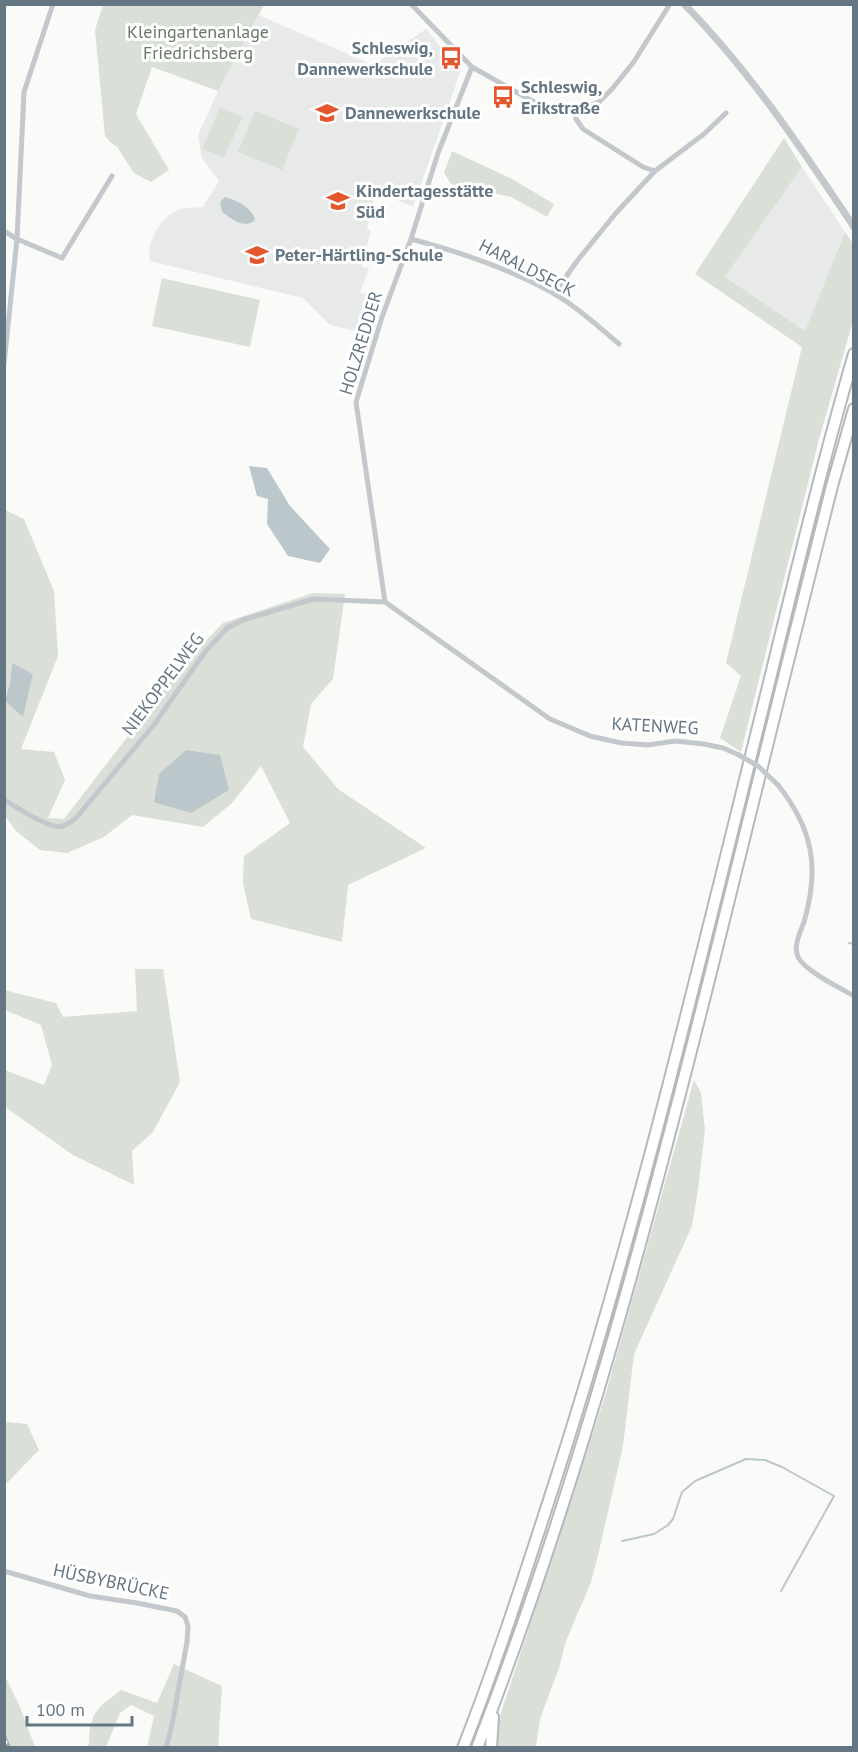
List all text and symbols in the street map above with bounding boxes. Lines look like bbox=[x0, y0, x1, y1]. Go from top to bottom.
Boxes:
park label: Kleingartenanlage Friedrichsberg bbox=[127, 20, 269, 64]
place label: Schleswig, Dannewerkschule bbox=[297, 36, 433, 80]
bus stop icon: Schleswig, Dannewerkschule bbox=[438, 45, 464, 71]
place label: Schleswig, Erikstraße bbox=[521, 75, 602, 119]
bus stop icon: Schleswig, Erikstraße bbox=[490, 84, 516, 110]
school or university icon: Dannewerkschule bbox=[314, 100, 340, 126]
place label: Dannewerkschule bbox=[345, 101, 481, 124]
place label: Kindertagesstätte Süd bbox=[356, 179, 493, 223]
school or university icon: Kindertagesstätte Süd bbox=[325, 188, 351, 214]
street label: HARALDSECK bbox=[475, 233, 579, 302]
school or university icon: Peter-Härtling-Schule bbox=[244, 242, 270, 268]
place label: Peter-Härtling-Schule bbox=[275, 243, 443, 266]
street label: HOLZREDDER bbox=[334, 288, 387, 397]
street label: NIEKOPPELWEG bbox=[116, 628, 209, 740]
street label: KATENWEG bbox=[611, 712, 699, 739]
street label: HÜSBYBRÜCKE bbox=[51, 1558, 171, 1605]
scale bar bbox=[27, 1689, 132, 1727]
text: 100 m bbox=[36, 1698, 85, 1721]

